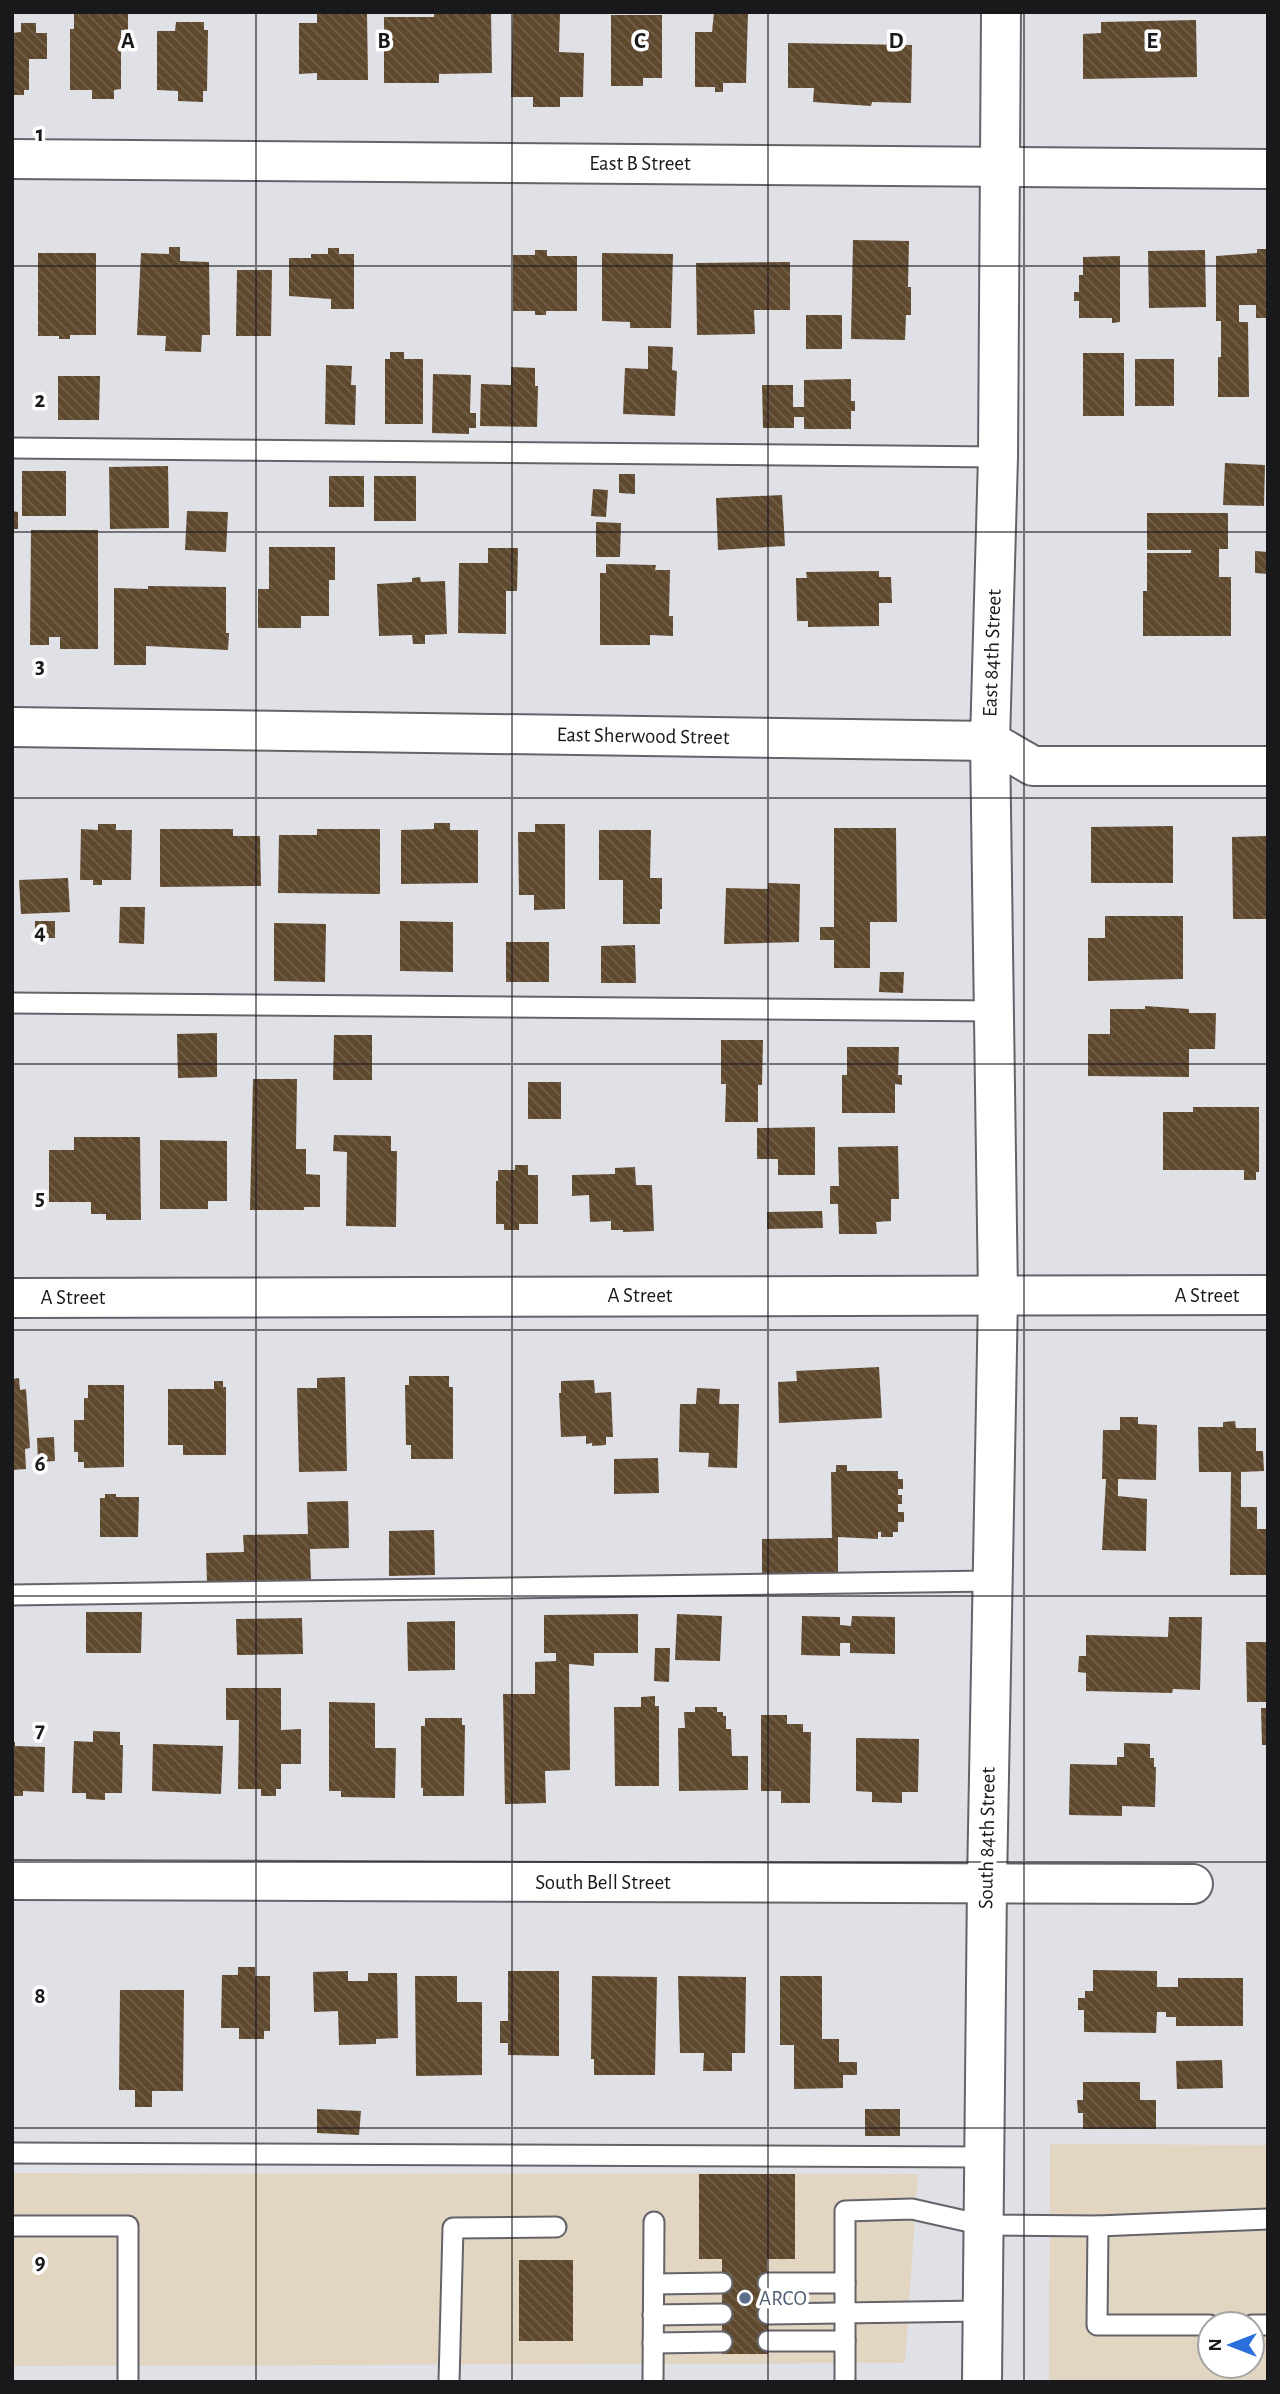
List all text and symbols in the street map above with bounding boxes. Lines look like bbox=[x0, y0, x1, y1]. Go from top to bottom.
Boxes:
text: A bbox=[121, 30, 135, 53]
text: B bbox=[377, 30, 391, 53]
text: C bbox=[634, 30, 646, 53]
text: D bbox=[888, 30, 904, 53]
text: E bbox=[1146, 30, 1158, 53]
text: 1 bbox=[36, 123, 44, 146]
street label: East B Street bbox=[589, 153, 691, 174]
text: 2 bbox=[35, 389, 46, 412]
street label: East 84th Street bbox=[979, 588, 1005, 717]
text: 3 bbox=[35, 655, 45, 678]
street label: East Sherwood Street bbox=[556, 724, 730, 748]
text: 4 bbox=[34, 921, 46, 944]
text: 5 bbox=[35, 1187, 45, 1210]
street label: A Street bbox=[607, 1285, 673, 1306]
street label: A Street bbox=[1174, 1285, 1240, 1306]
street label: A Street bbox=[40, 1287, 106, 1308]
text: 6 bbox=[34, 1453, 46, 1476]
text: 7 bbox=[35, 1719, 45, 1742]
street label: South 84th Street bbox=[975, 1766, 999, 1909]
street label: South Bell Street bbox=[535, 1872, 671, 1893]
text: 8 bbox=[34, 1985, 46, 2008]
text: 9 bbox=[34, 2251, 46, 2274]
place label: ARCO bbox=[759, 2288, 807, 2309]
marker: ARCO bbox=[737, 2290, 753, 2306]
north arrow bbox=[1196, 2310, 1266, 2380]
text: N bbox=[1206, 2338, 1225, 2352]

